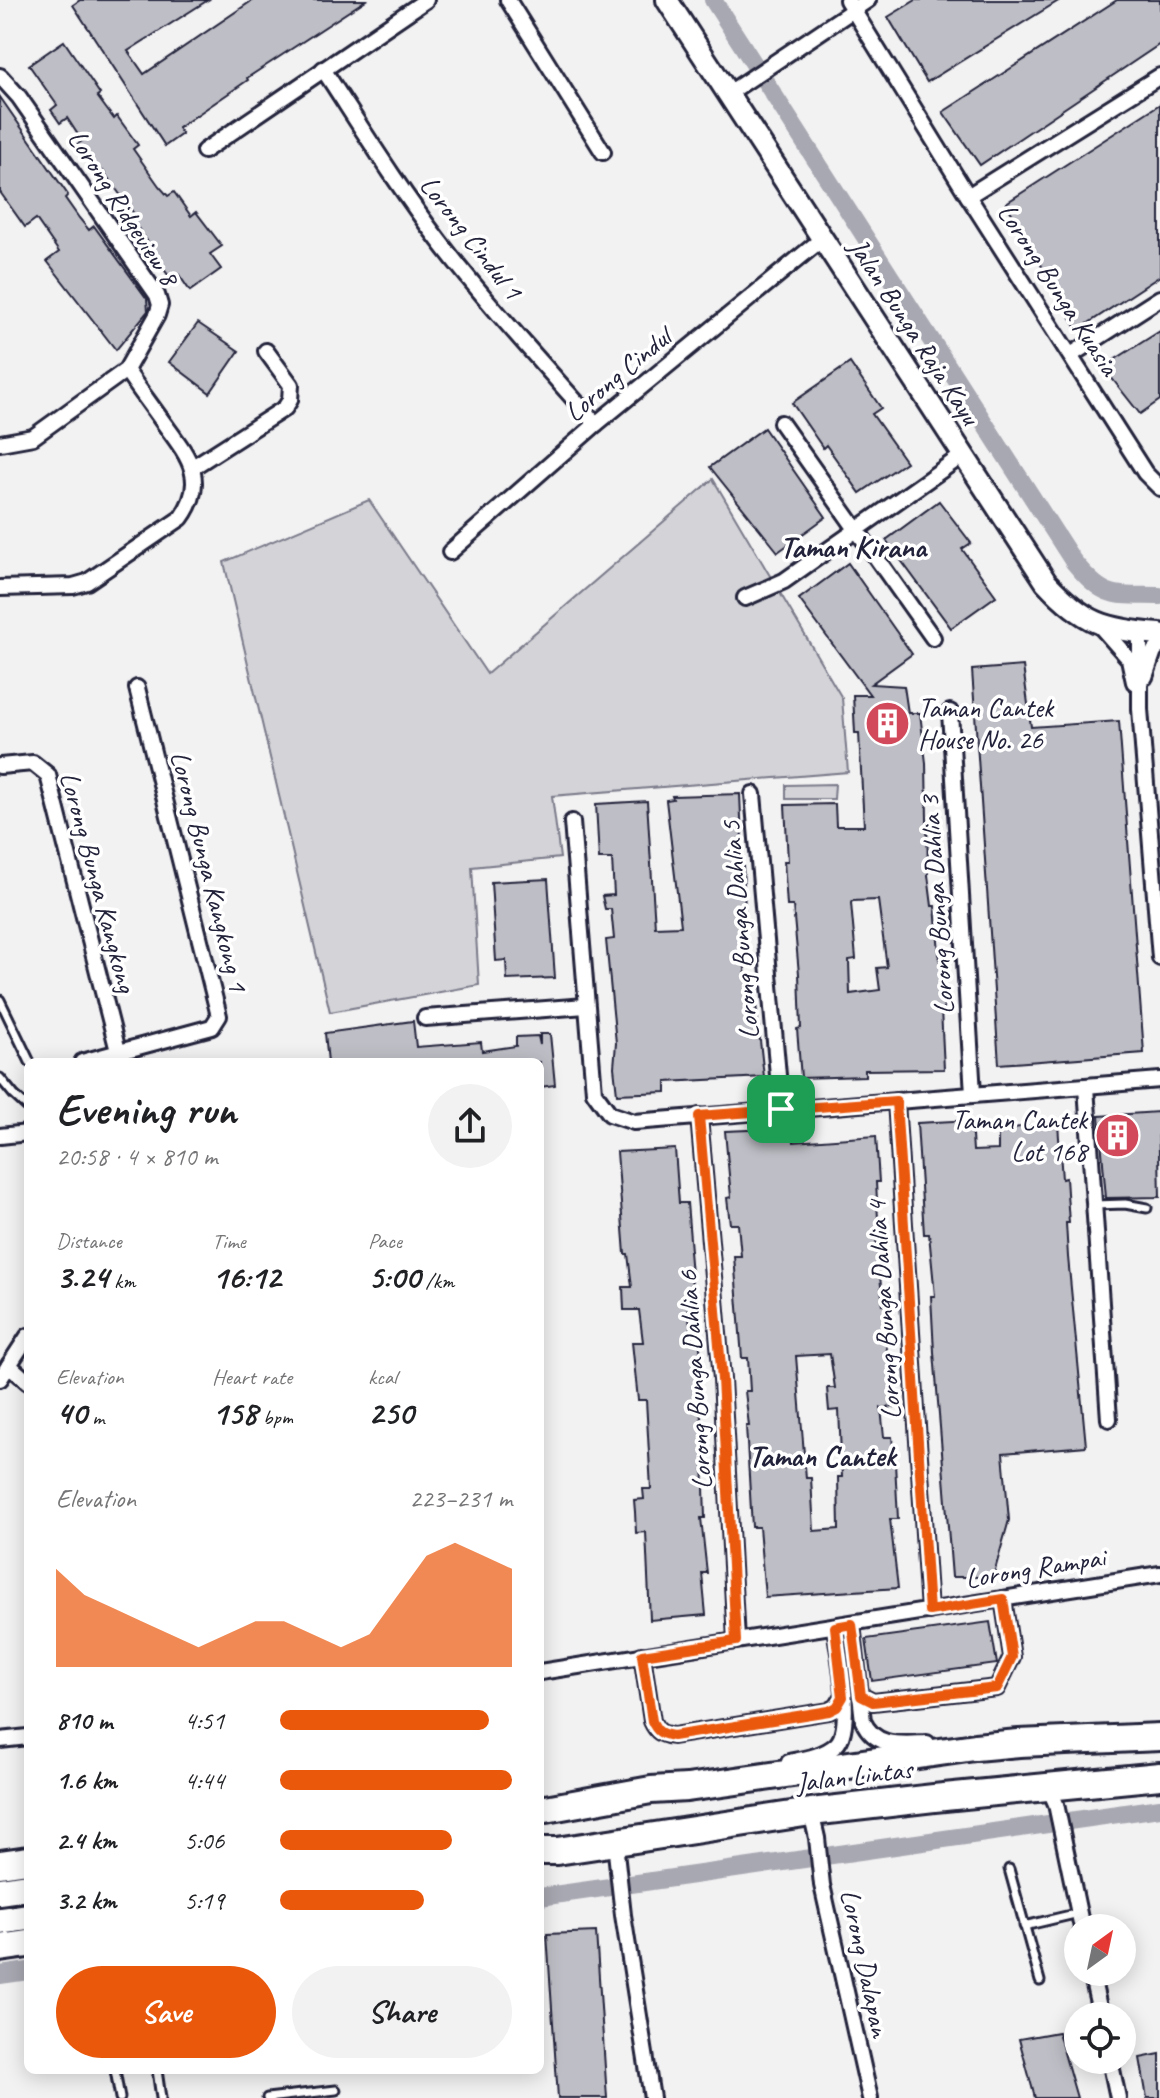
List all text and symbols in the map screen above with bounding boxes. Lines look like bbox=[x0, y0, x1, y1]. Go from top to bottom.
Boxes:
street label: Lorong Ridgeview 8 bbox=[60, 123, 188, 294]
street label: Lorong Cindul 1 bbox=[412, 168, 532, 307]
street label: Lorong Bunga Kuasia bbox=[990, 197, 1128, 383]
street label: Jalan Bunga Raja Kayu bbox=[840, 230, 989, 433]
street label: Lorong Cindul bbox=[557, 316, 682, 429]
district label: Taman Kirana bbox=[780, 528, 929, 566]
place label: Taman Cantek House No. 26 bbox=[918, 690, 1055, 757]
building icon: Taman Cantek House No. 26 bbox=[863, 699, 911, 747]
street label: Lorong Bunga Kangkong 1 bbox=[163, 747, 257, 996]
street label: Lorong Bunga Kangkong bbox=[52, 768, 145, 997]
street label: Lorong Bunga Dahlia 3 bbox=[911, 792, 962, 1016]
street label: Lorong Bunga Dahlia 5 bbox=[712, 818, 766, 1041]
pin bbox=[747, 1075, 815, 1143]
text: Evening run bbox=[56, 1082, 236, 1137]
button: share bbox=[428, 1084, 512, 1168]
icon: arrive bbox=[759, 1087, 803, 1131]
place label: Taman Cantek Lot 168 bbox=[952, 1102, 1089, 1169]
building icon: Taman Cantek Lot 168 bbox=[1094, 1111, 1142, 1159]
text: 20:58 · 4 × 810 m bbox=[56, 1140, 217, 1173]
street label: Lorong Bunga Dahlia 4 bbox=[858, 1197, 909, 1421]
text: Distance bbox=[56, 1227, 122, 1255]
text: Time bbox=[212, 1227, 246, 1255]
text: Pace bbox=[368, 1227, 402, 1255]
text: 3.24 bbox=[56, 1255, 109, 1298]
text: 16:12 bbox=[212, 1255, 281, 1298]
text: 5:00 bbox=[368, 1255, 420, 1298]
text: km bbox=[109, 1267, 135, 1295]
text: /km bbox=[420, 1267, 454, 1295]
street label: Lorong Bunga Dahlia 6 bbox=[669, 1268, 720, 1491]
text: Elevation bbox=[56, 1363, 124, 1391]
text: Heart rate bbox=[212, 1363, 292, 1391]
text: kcal bbox=[368, 1363, 397, 1391]
text: 40 bbox=[56, 1391, 87, 1434]
text: 158 bbox=[212, 1391, 257, 1434]
text: 250 bbox=[368, 1391, 413, 1434]
text: m bbox=[87, 1403, 104, 1431]
text: bpm bbox=[257, 1403, 293, 1431]
district label: Taman Cantek bbox=[748, 1437, 898, 1475]
text: Elevation bbox=[56, 1482, 136, 1515]
text: 223–231 m bbox=[409, 1482, 512, 1515]
street label: Lorong Rampai bbox=[963, 1539, 1111, 1596]
text: 810 m bbox=[56, 1704, 112, 1737]
text: 4:51 bbox=[184, 1704, 224, 1737]
street label: Jalan Lintas bbox=[792, 1751, 917, 1800]
text: 1.6 km bbox=[56, 1764, 117, 1797]
text: 4:44 bbox=[184, 1764, 224, 1797]
text: 2.4 km bbox=[56, 1824, 116, 1857]
text: 5:06 bbox=[184, 1824, 224, 1857]
text: 3.2 km bbox=[56, 1884, 116, 1917]
text: 5:19 bbox=[184, 1884, 224, 1917]
street label: Lorong Dalapan bbox=[833, 1886, 899, 2042]
north arrow bbox=[1064, 1914, 1136, 1986]
map controls bbox=[1064, 1914, 1136, 2074]
button: Save bbox=[56, 1966, 276, 2058]
button: Share bbox=[292, 1966, 512, 2058]
button: locate bbox=[1064, 2002, 1136, 2074]

